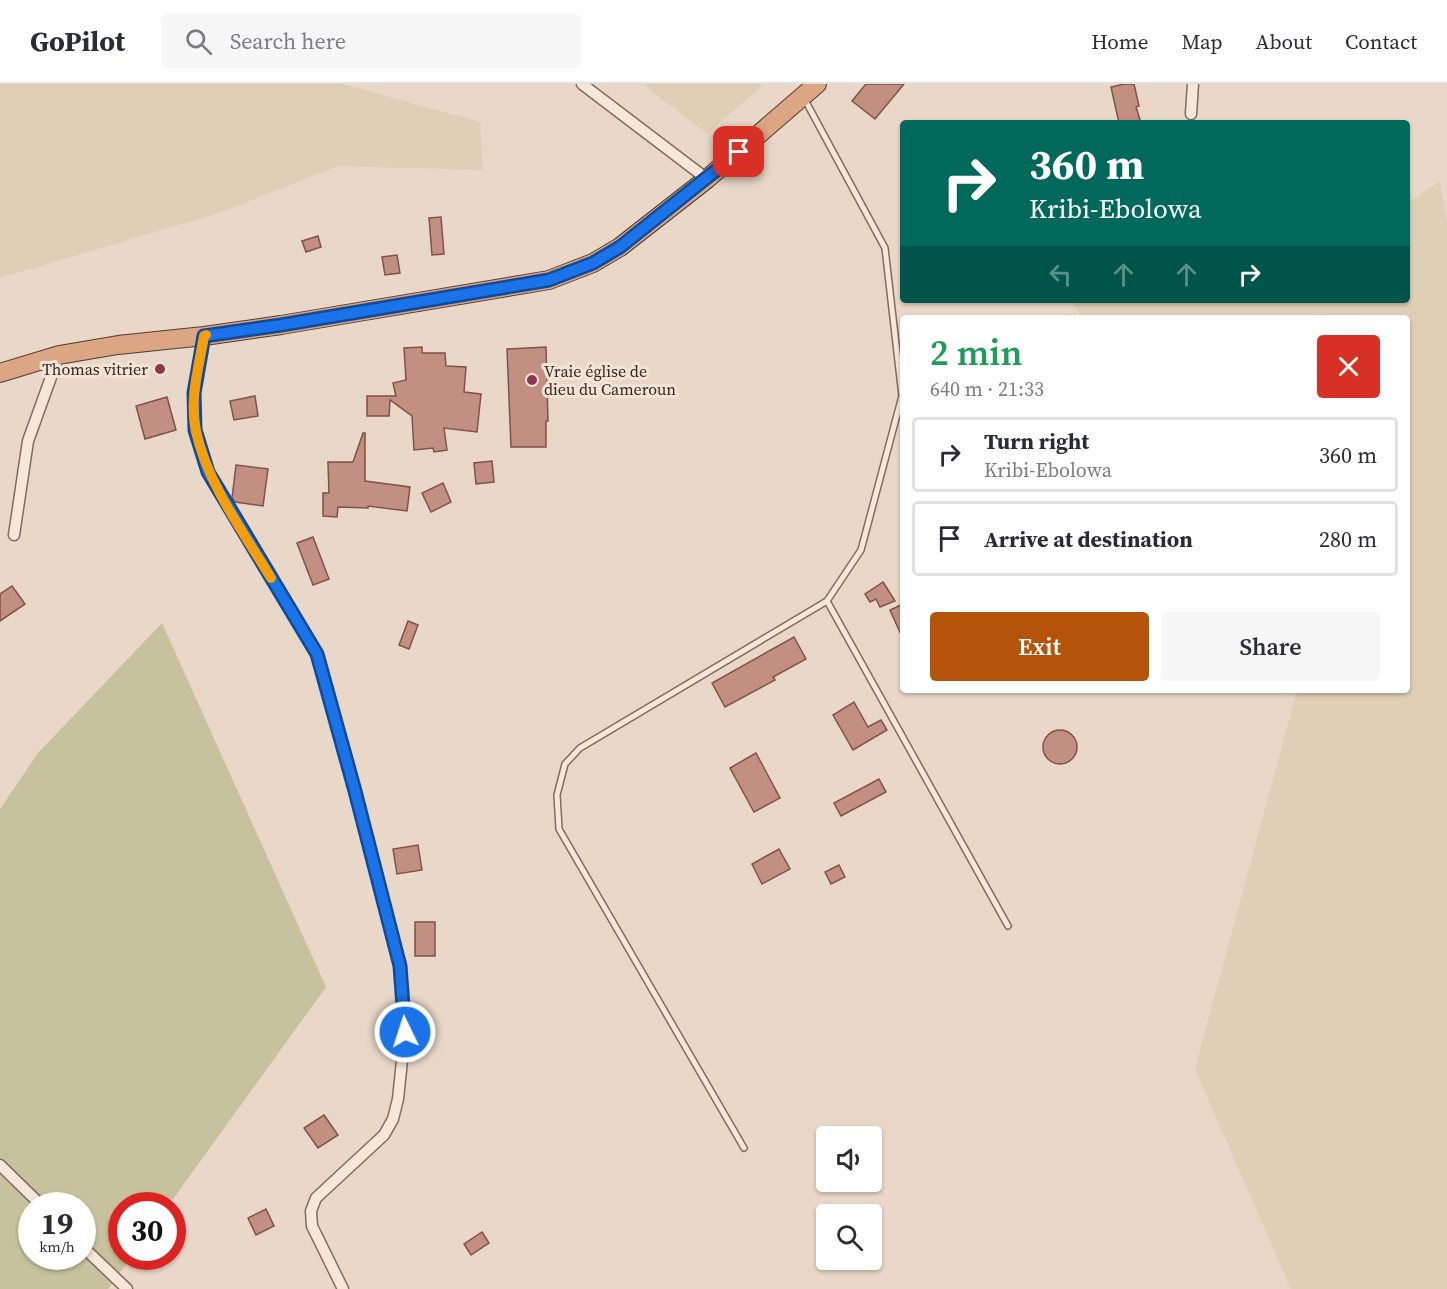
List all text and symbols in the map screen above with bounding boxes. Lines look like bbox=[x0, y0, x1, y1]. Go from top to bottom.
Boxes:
search box bbox=[161, 14, 581, 68]
text: GoPilot bbox=[30, 22, 125, 60]
icon: search bbox=[182, 25, 215, 58]
text: Search here bbox=[230, 26, 346, 56]
text: Home bbox=[1091, 27, 1149, 56]
text: Map bbox=[1182, 27, 1223, 56]
text: About bbox=[1256, 27, 1312, 56]
text: Contact bbox=[1345, 27, 1417, 56]
pin bbox=[713, 126, 764, 177]
icon: arrive bbox=[722, 135, 755, 168]
text: 360 m bbox=[1029, 135, 1144, 193]
icon: right bbox=[930, 144, 1008, 222]
text: Kribi-Ebolowa bbox=[1029, 190, 1202, 227]
icon: left bbox=[1044, 258, 1077, 291]
icon: ahead bbox=[1107, 258, 1140, 291]
icon: ahead bbox=[1170, 258, 1203, 291]
icon: right bbox=[1233, 258, 1266, 291]
text: 2 min bbox=[930, 328, 1022, 377]
button: close bbox=[1317, 335, 1380, 398]
place label: Thomas vitrier bbox=[42, 358, 148, 380]
place label: Vraie église de dieu du Cameroun bbox=[544, 360, 676, 400]
marker: Thomas vitrier bbox=[153, 362, 167, 376]
marker: Vraie église de dieu du Cameroun bbox=[525, 373, 539, 387]
text: 640 m · 21:33 bbox=[930, 375, 1044, 403]
text: Turn right bbox=[984, 426, 1089, 456]
icon: right bbox=[933, 438, 966, 471]
text: 360 m bbox=[1319, 440, 1377, 470]
text: Kribi-Ebolowa bbox=[984, 456, 1112, 484]
icon: arrive bbox=[933, 522, 966, 555]
text: Arrive at destination bbox=[984, 524, 1193, 554]
text: 280 m bbox=[1319, 524, 1377, 554]
button: Exit bbox=[930, 612, 1149, 681]
button: Share bbox=[1161, 612, 1380, 681]
position arrow bbox=[373, 1000, 437, 1064]
map controls bbox=[816, 1126, 882, 1270]
button: sound bbox=[816, 1126, 882, 1192]
speed limit sign: 30 bbox=[108, 1192, 186, 1270]
text: 19 bbox=[41, 1203, 73, 1244]
button: search bbox=[816, 1204, 882, 1270]
text: km/h bbox=[39, 1236, 75, 1257]

